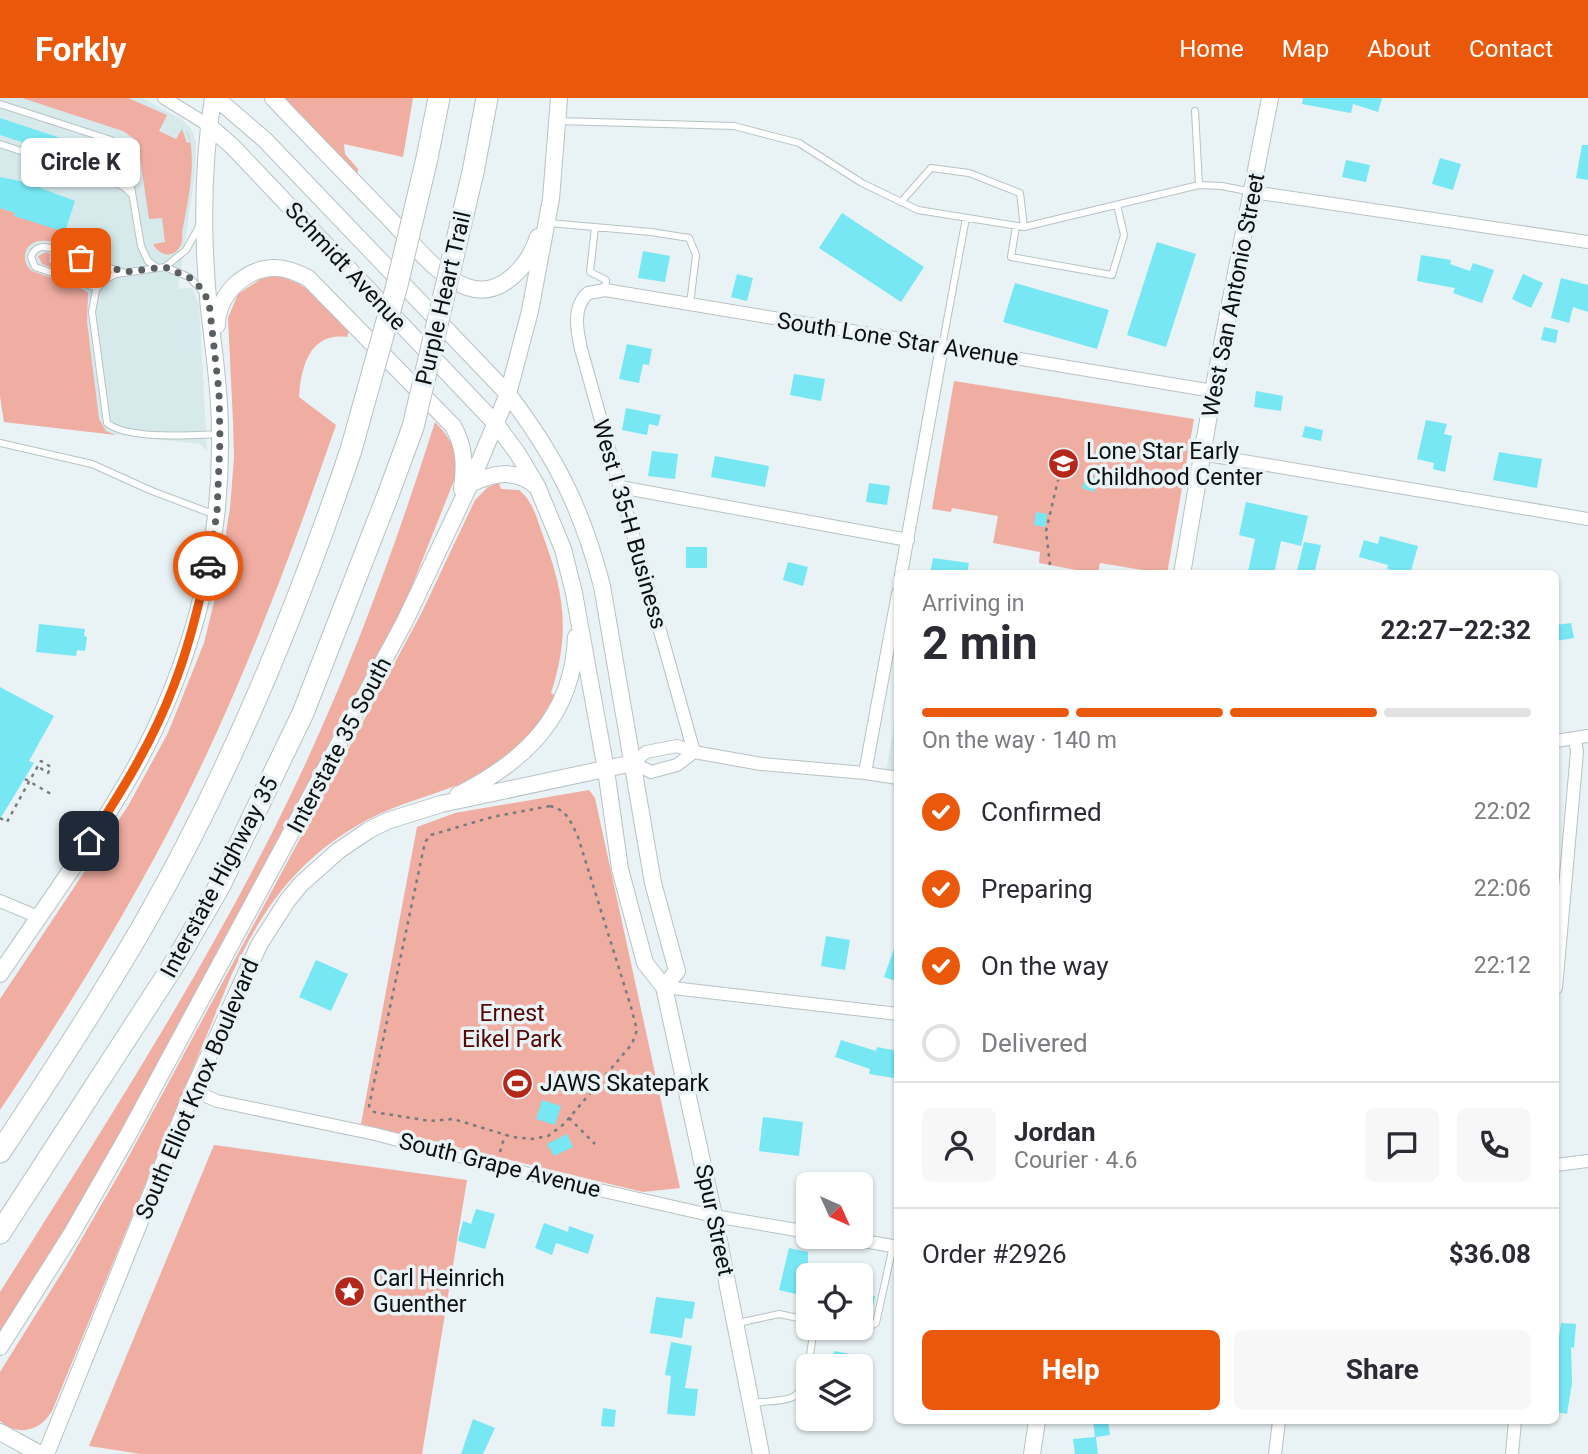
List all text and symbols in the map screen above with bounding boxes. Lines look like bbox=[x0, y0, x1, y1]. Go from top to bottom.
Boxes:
text: Forkly bbox=[35, 30, 126, 69]
text: Home bbox=[1179, 35, 1244, 63]
text: Map bbox=[1282, 35, 1329, 63]
text: About bbox=[1367, 35, 1431, 63]
text: Contact bbox=[1469, 35, 1553, 63]
callout: Circle K bbox=[22, 139, 140, 188]
text: Circle K bbox=[40, 149, 121, 176]
street label: West San Antonio Street bbox=[1197, 171, 1270, 419]
street label: Schmidt Avenue bbox=[279, 197, 412, 336]
street label: Purple Heart Trail bbox=[410, 209, 477, 388]
pin bbox=[51, 228, 111, 288]
icon: bag bbox=[62, 239, 100, 277]
street label: South Lone Star Avenue bbox=[775, 307, 1020, 372]
street label: West I 35-H Business bbox=[587, 416, 672, 632]
place label: Lone Star Early Childhood Center bbox=[1086, 438, 1263, 491]
school or university icon: Lone Star Early Childhood Center bbox=[1046, 447, 1080, 481]
courier bbox=[173, 531, 243, 601]
icon: car bbox=[189, 547, 227, 585]
text: Arriving in bbox=[922, 590, 1025, 617]
text: 22:27–22:32 bbox=[1381, 615, 1531, 645]
text: 2 min bbox=[922, 616, 1038, 670]
street label: Interstate 35 South bbox=[282, 653, 397, 838]
text: On the way · 140 m bbox=[922, 727, 1117, 754]
street label: Interstate Highway 35 bbox=[155, 772, 284, 982]
icon: check bbox=[922, 793, 960, 831]
text: Confirmed bbox=[981, 797, 1102, 827]
text: 22:02 bbox=[1474, 798, 1531, 825]
pin bbox=[59, 811, 119, 871]
icon: home bbox=[70, 822, 108, 860]
icon: check bbox=[922, 870, 960, 908]
text: Preparing bbox=[981, 874, 1093, 904]
text: 22:06 bbox=[1474, 875, 1531, 902]
icon: check bbox=[922, 947, 960, 985]
text: On the way bbox=[981, 951, 1109, 981]
text: 22:12 bbox=[1474, 952, 1531, 979]
street label: South Elliot Knox Boulevard bbox=[130, 955, 265, 1223]
park label: Ernest Eikel Park bbox=[462, 1000, 562, 1053]
text: Delivered bbox=[981, 1028, 1088, 1058]
sports icon: JAWS Skatepark bbox=[500, 1066, 534, 1100]
place label: JAWS Skatepark bbox=[540, 1070, 709, 1097]
button: person bbox=[922, 1108, 996, 1182]
button: chat bbox=[1365, 1108, 1439, 1182]
button: phone bbox=[1457, 1108, 1531, 1182]
text: Jordan bbox=[1014, 1117, 1096, 1147]
street label: South Grape Avenue bbox=[396, 1127, 604, 1204]
text: Courier · 4.6 bbox=[1014, 1147, 1137, 1174]
street label: Spur Street bbox=[690, 1162, 740, 1278]
north arrow bbox=[796, 1172, 873, 1250]
map controls bbox=[796, 1172, 873, 1431]
text: Order #2926 bbox=[922, 1239, 1067, 1269]
text: $36.08 bbox=[1449, 1239, 1531, 1269]
button: locate bbox=[796, 1263, 873, 1340]
place label: Carl Heinrich Guenther bbox=[373, 1265, 505, 1318]
place icon: Carl Heinrich Guenther bbox=[333, 1274, 367, 1308]
button: Help bbox=[922, 1330, 1220, 1410]
button: Share bbox=[1234, 1330, 1531, 1410]
button: layers bbox=[796, 1354, 873, 1431]

